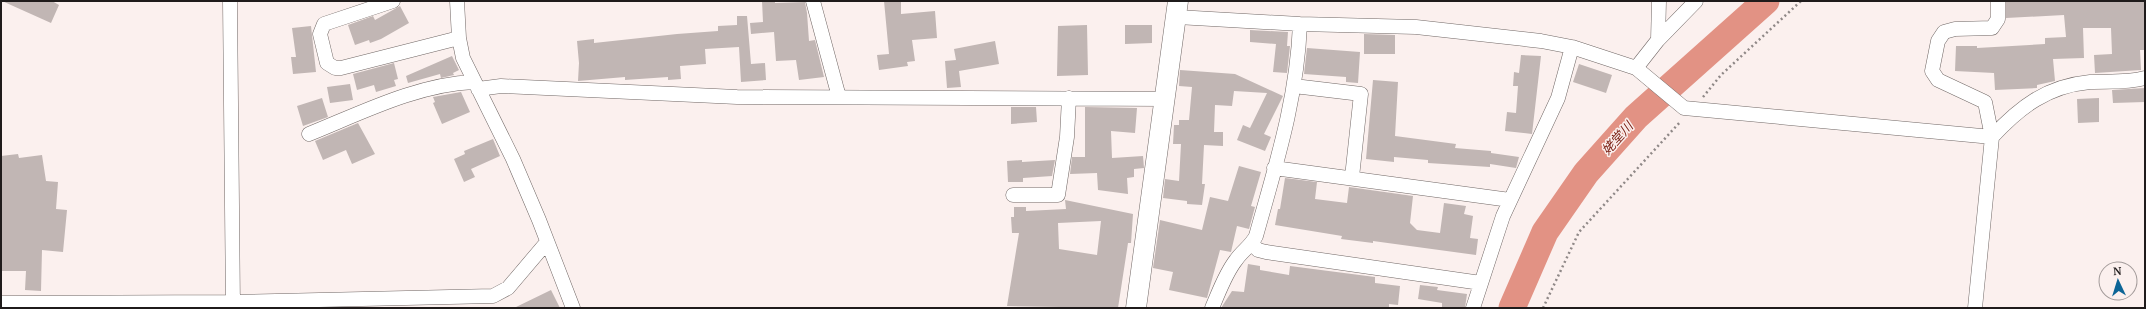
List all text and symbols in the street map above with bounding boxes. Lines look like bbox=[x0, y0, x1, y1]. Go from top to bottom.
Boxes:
water label: 姥堂川 bbox=[1597, 116, 1638, 159]
north arrow bbox=[2098, 261, 2138, 301]
text: N bbox=[2113, 264, 2123, 278]

